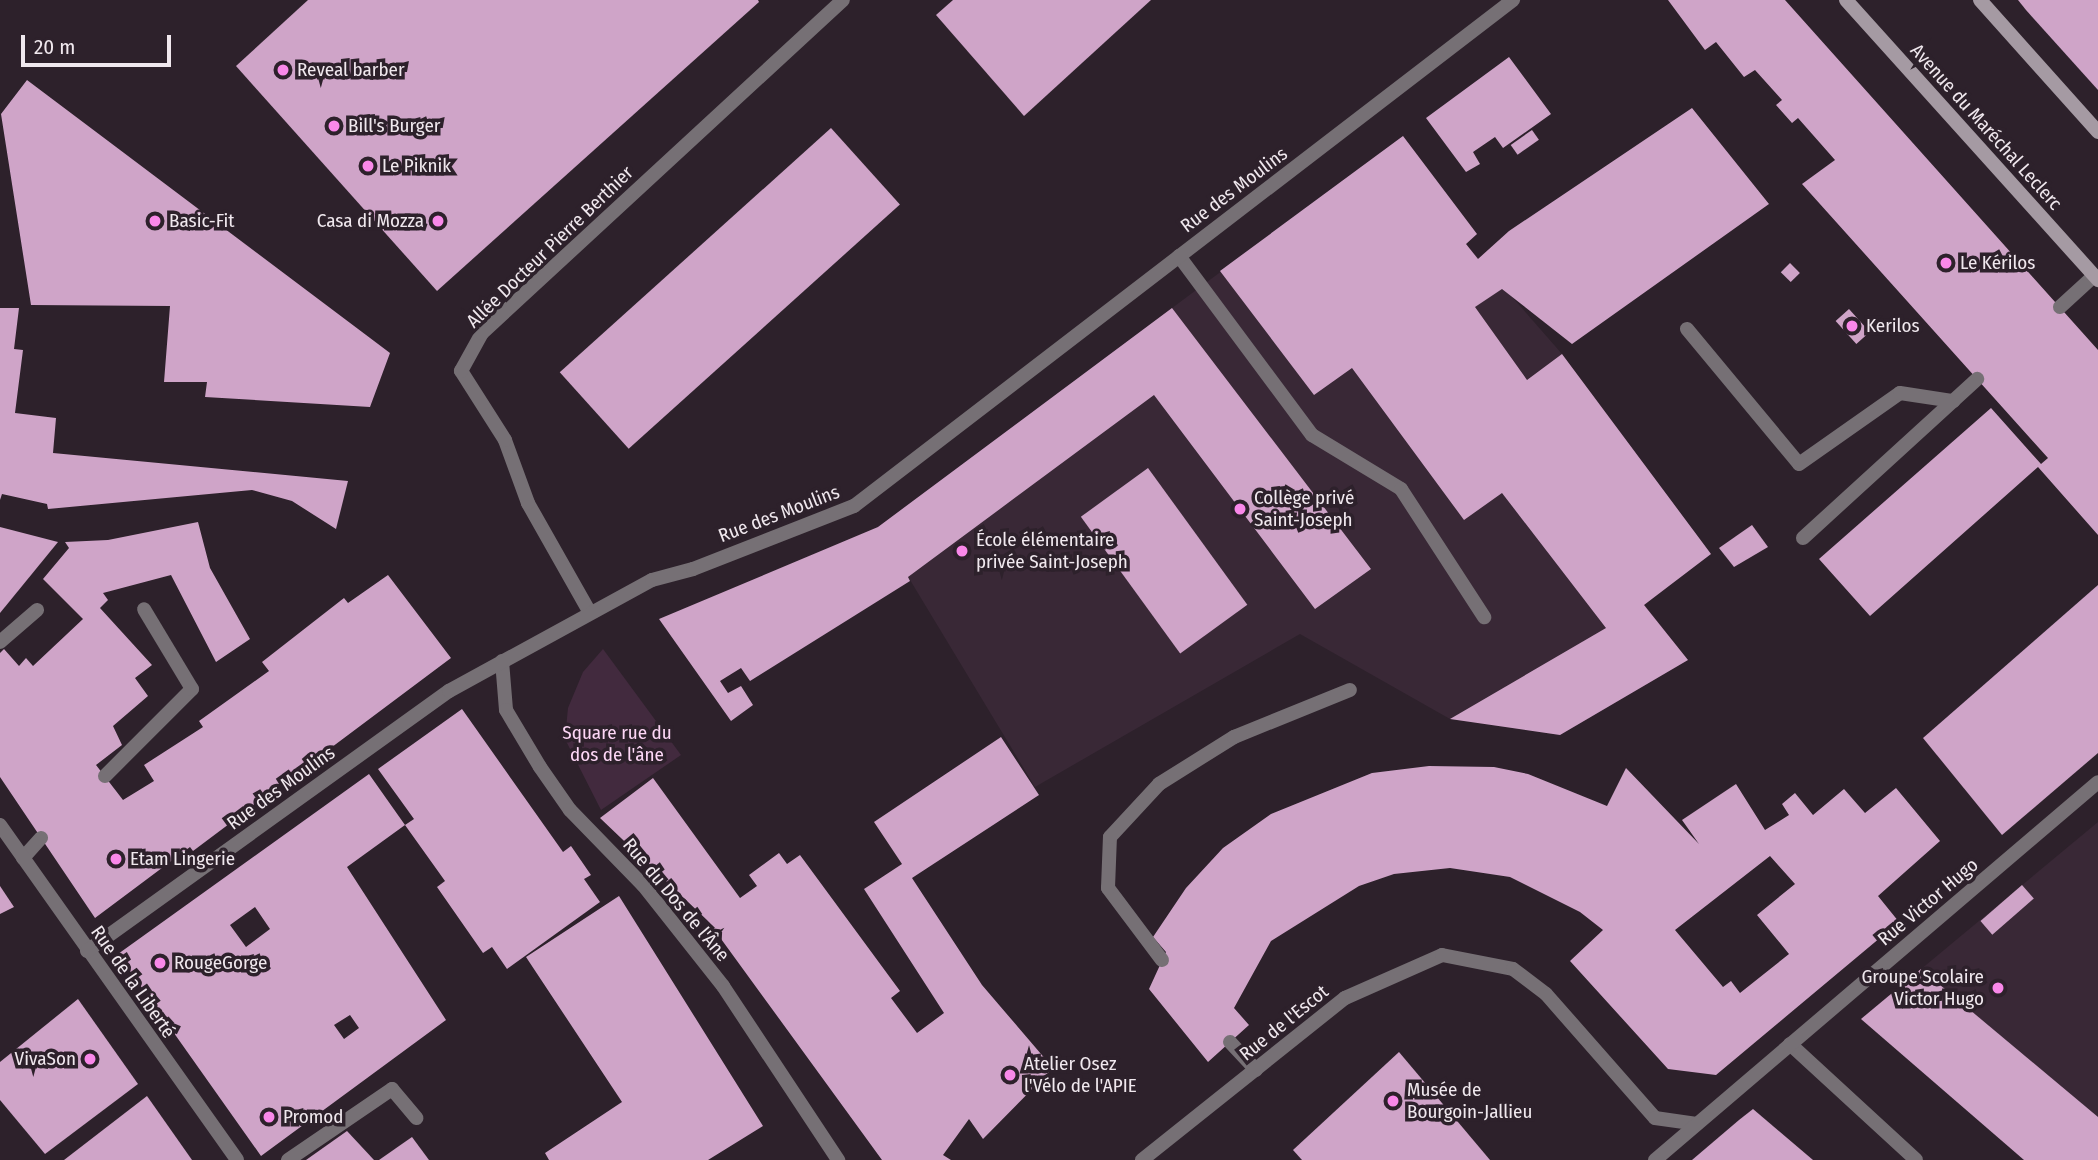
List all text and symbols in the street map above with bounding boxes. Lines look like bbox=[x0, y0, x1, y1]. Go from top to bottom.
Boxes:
scale bar bbox=[24, 21, 175, 65]
text: 20 m bbox=[34, 34, 75, 60]
street label: Avenue du Maréchal Leclerc bbox=[1906, 39, 2066, 215]
place label: Reveal barber bbox=[297, 59, 405, 81]
marker: Reveal barber bbox=[275, 62, 291, 78]
place label: Bill's Burger bbox=[348, 115, 440, 137]
marker: Bill's Burger bbox=[326, 118, 342, 134]
street label: Rue des Moulins bbox=[1176, 142, 1292, 238]
place label: Le Piknik bbox=[382, 155, 451, 177]
marker: Le Piknik bbox=[360, 158, 376, 174]
street label: Allée Docteur Pierre Berthier bbox=[462, 161, 638, 333]
place label: Basic-Fit bbox=[169, 210, 235, 232]
place label: Casa di Mozza bbox=[317, 210, 424, 232]
marker: Basic-Fit bbox=[147, 213, 163, 229]
marker: Casa di Mozza bbox=[430, 213, 446, 229]
place label: Le Kérilos bbox=[1960, 252, 2035, 274]
marker: Le Kérilos bbox=[1938, 255, 1954, 271]
place label: Kerilos bbox=[1866, 315, 1920, 337]
marker: Kerilos bbox=[1844, 318, 1860, 334]
street label: Rue des Moulins bbox=[715, 480, 843, 548]
place label: Collège privé Saint-Joseph bbox=[1254, 487, 1354, 531]
marker: Collège privé Saint-Joseph bbox=[1232, 501, 1248, 517]
place label: École élémentaire privée Saint-Joseph bbox=[976, 529, 1128, 573]
marker: École élémentaire privée Saint-Joseph bbox=[954, 543, 970, 559]
park label: Square rue du dos de l'âne bbox=[562, 722, 672, 766]
street label: Rue des Moulins bbox=[223, 741, 339, 835]
street label: Rue du Dos de l'Âne bbox=[618, 834, 734, 966]
place label: Etam Lingerie bbox=[130, 848, 235, 870]
marker: Etam Lingerie bbox=[108, 851, 124, 867]
street label: Rue Victor Hugo bbox=[1873, 853, 1983, 951]
street label: Rue de la Liberté bbox=[86, 922, 180, 1042]
place label: RougeGorge bbox=[174, 952, 267, 974]
marker: RougeGorge bbox=[152, 955, 168, 971]
place label: Groupe Scolaire Victor Hugo bbox=[1861, 966, 1984, 1010]
street label: Rue de l'Escot bbox=[1235, 980, 1333, 1066]
marker: Groupe Scolaire Victor Hugo bbox=[1990, 980, 2006, 996]
place label: VivaSon bbox=[15, 1048, 76, 1070]
marker: VivaSon bbox=[82, 1051, 98, 1067]
place label: Atelier Osez l'Vélo de l'APIE bbox=[1024, 1053, 1137, 1097]
marker: Atelier Osez l'Vélo de l'APIE bbox=[1002, 1067, 1018, 1083]
place label: Musée de Bourgoin-Jallieu bbox=[1407, 1079, 1532, 1123]
marker: Musée de Bourgoin-Jallieu bbox=[1385, 1093, 1401, 1109]
place label: Promod bbox=[283, 1106, 343, 1128]
marker: Promod bbox=[261, 1109, 277, 1125]

